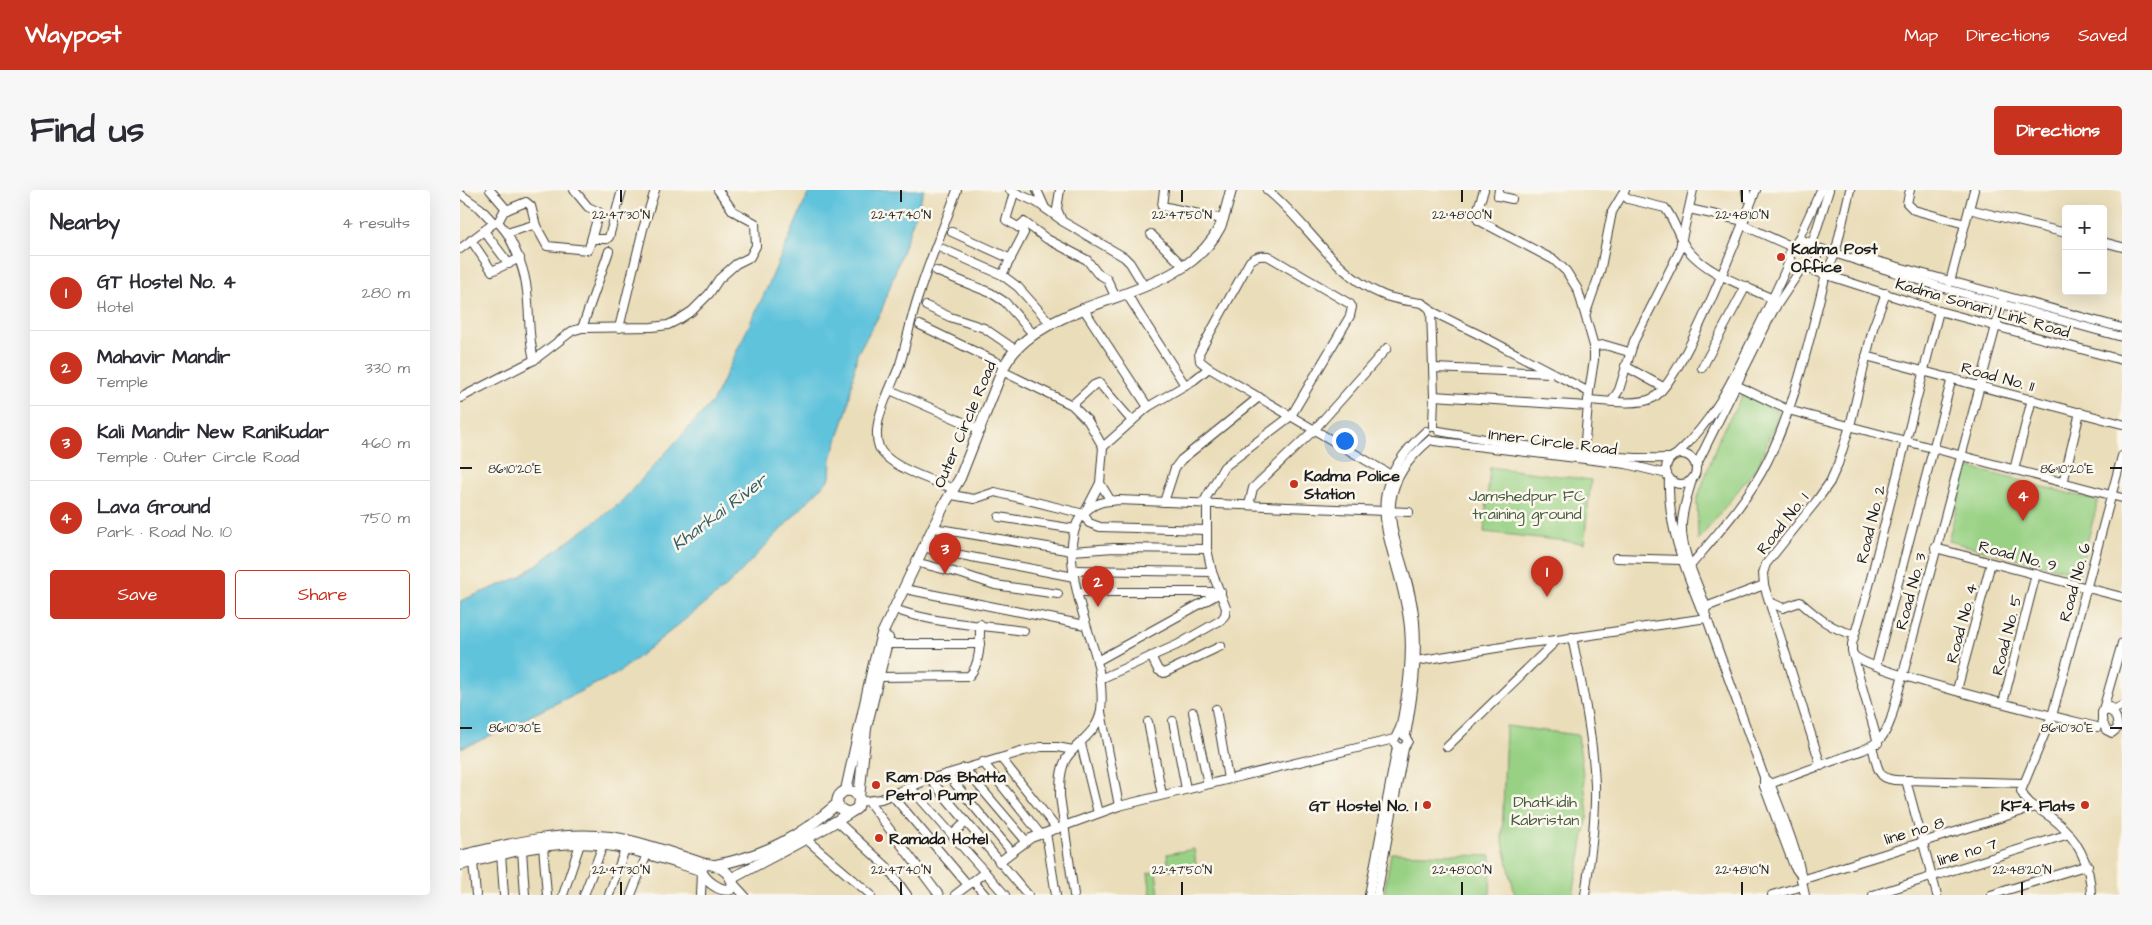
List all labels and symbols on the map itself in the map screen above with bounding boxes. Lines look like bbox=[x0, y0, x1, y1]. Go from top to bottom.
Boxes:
text: 22°47'30"N bbox=[592, 207, 650, 224]
text: 22°47'40"N bbox=[871, 207, 931, 224]
text: 22°47'50"N bbox=[1152, 207, 1213, 224]
text: 22°48'00"N bbox=[1432, 207, 1492, 224]
text: 22°48'10"N bbox=[1715, 207, 1769, 224]
place label: Kadma Post Office bbox=[1791, 238, 1878, 278]
marker: Kadma Post Office bbox=[1775, 251, 1787, 263]
street label: Kadma Sonari Link Road bbox=[1893, 272, 2073, 343]
street label: Outer Circle Road bbox=[928, 357, 1002, 491]
street label: Road No. 11 bbox=[1959, 357, 2037, 397]
street label: Inner Circle Road bbox=[1487, 423, 1618, 461]
your location bbox=[1332, 428, 1358, 454]
text: 86°10'20"E bbox=[488, 461, 542, 478]
text: 86°10'20"E bbox=[2040, 461, 2094, 478]
place label: Kadma Police Station bbox=[1303, 465, 1400, 505]
water label: Kharkai River bbox=[666, 467, 774, 557]
marker: Kadma Police Station bbox=[1288, 478, 1300, 490]
pin: 4 bbox=[2007, 480, 2039, 521]
street label: Road No. 2 bbox=[1851, 483, 1891, 566]
park label: Jamshedpur FC training ground bbox=[1469, 485, 1585, 526]
street label: Road No. 1 bbox=[1752, 488, 1814, 559]
pin: 3 bbox=[929, 533, 961, 574]
street label: Road No. 9 bbox=[1976, 535, 2059, 577]
street label: Road No. 6 bbox=[2054, 540, 2096, 624]
street label: Road No. 3 bbox=[1890, 550, 1932, 632]
pin: 1 bbox=[1531, 556, 1563, 597]
pin: 2 bbox=[1082, 566, 1114, 607]
street label: Road No. 4 bbox=[1941, 581, 1983, 666]
street label: Road No. 5 bbox=[1986, 592, 2028, 678]
text: 86°10'30"E bbox=[489, 720, 541, 737]
text: 86°10'30"E bbox=[2041, 720, 2093, 737]
place label: Ram Das Bhatta Petrol Pump bbox=[886, 766, 1007, 806]
marker: Ram Das Bhatta Petrol Pump bbox=[870, 779, 882, 791]
park label: Dhatkidih Kabristan bbox=[1511, 791, 1579, 831]
place label: GT Hostel No. 1 bbox=[1309, 795, 1418, 817]
place label: KF4 Flats bbox=[2001, 795, 2075, 817]
marker: GT Hostel No. 1 bbox=[1421, 799, 1433, 811]
marker: KF4 Flats bbox=[2079, 799, 2091, 811]
street label: line no 8 bbox=[1882, 811, 1947, 851]
place label: Ramada Hotel bbox=[889, 828, 989, 850]
marker: Ramada Hotel bbox=[873, 832, 885, 844]
street label: line no 7 bbox=[1935, 832, 2000, 871]
text: 22°47'30"N bbox=[592, 862, 650, 879]
text: 22°47'40"N bbox=[871, 862, 931, 879]
text: 22°47'50"N bbox=[1152, 862, 1213, 879]
text: 22°48'00"N bbox=[1432, 862, 1492, 879]
text: 22°48'10"N bbox=[1715, 862, 1769, 879]
text: 22°48'20"N bbox=[1992, 862, 2052, 879]

